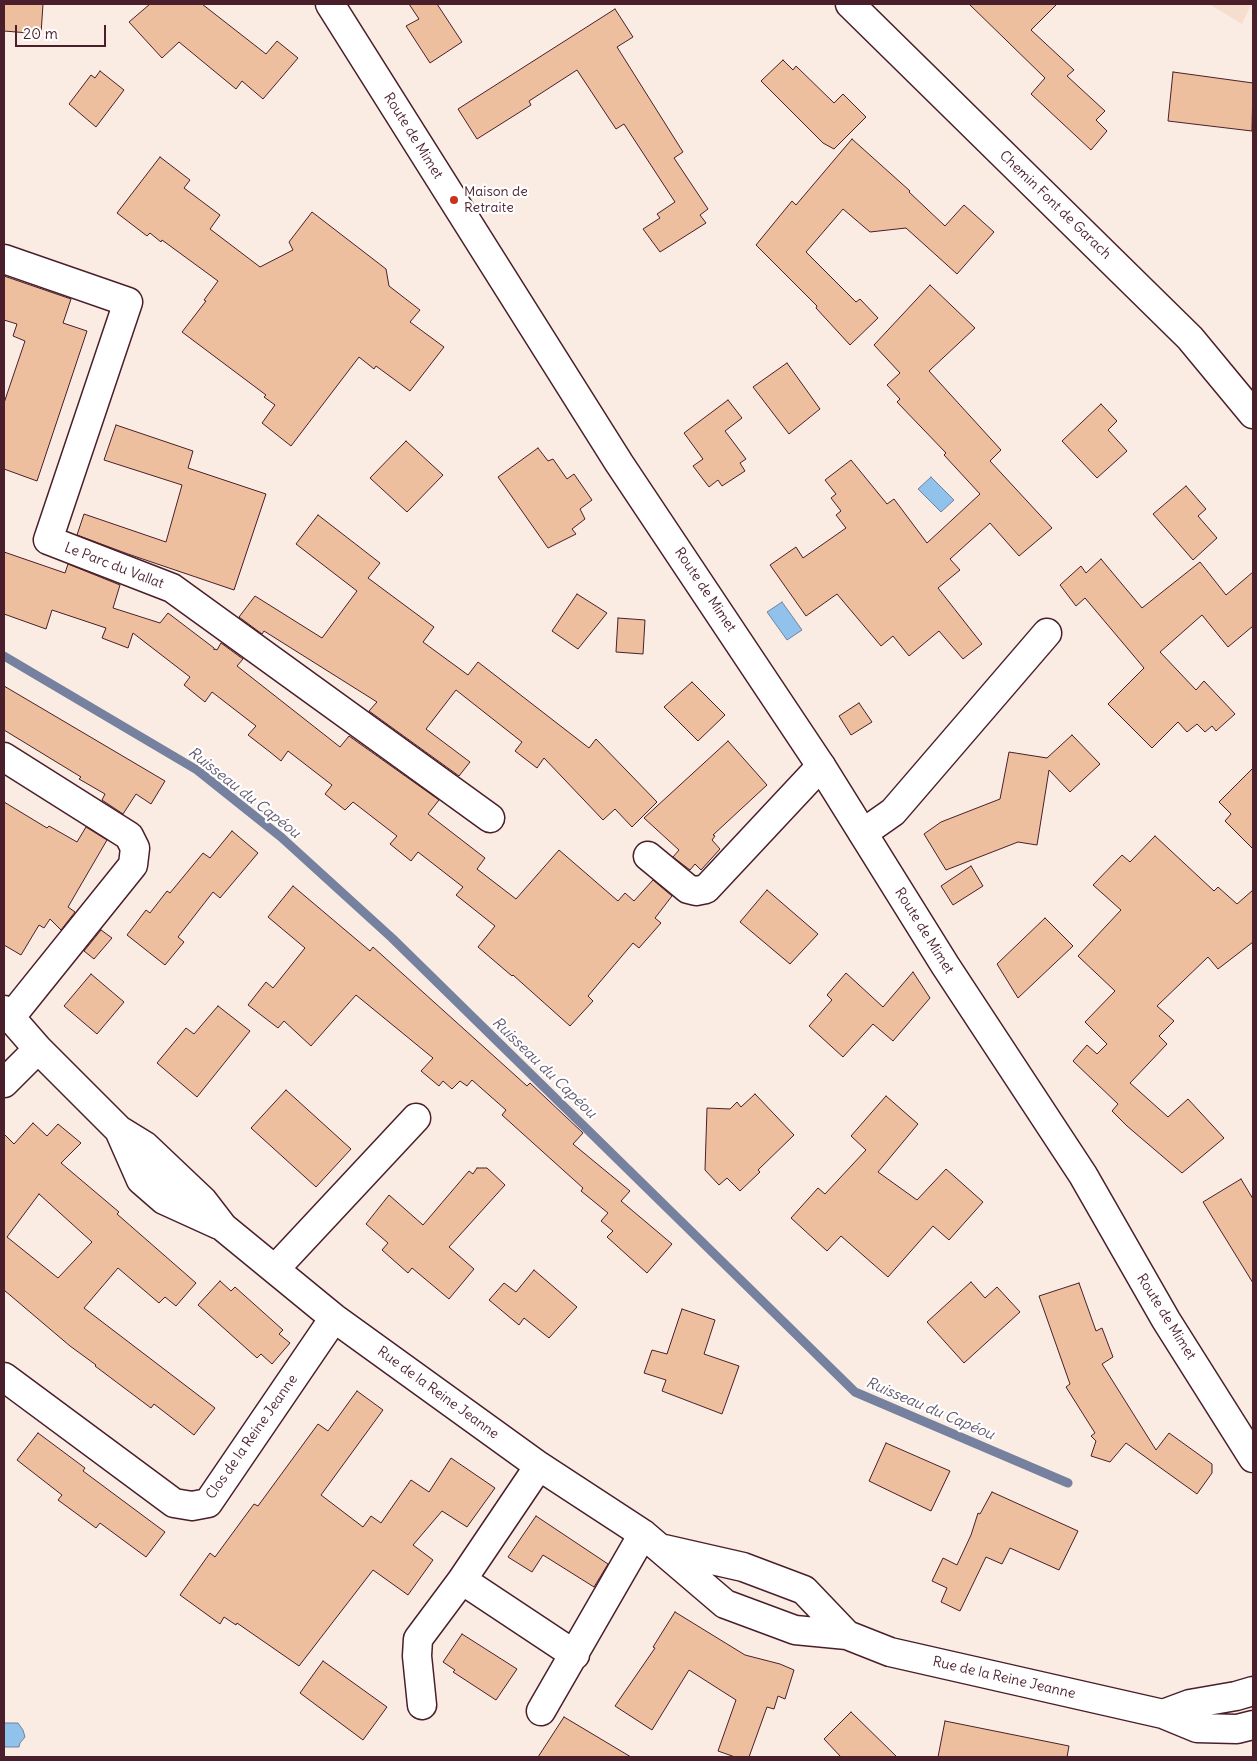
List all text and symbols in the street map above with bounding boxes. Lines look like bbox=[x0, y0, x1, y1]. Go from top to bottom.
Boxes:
scale bar bbox=[18, 15, 109, 47]
text: 20 m bbox=[23, 24, 58, 43]
street label: Route de Mimet bbox=[380, 90, 446, 182]
street label: Chemin Font de Garach bbox=[996, 147, 1114, 263]
place label: Maison de Retraite bbox=[464, 184, 528, 216]
marker: Maison de Retraite bbox=[448, 194, 460, 206]
street label: Le Parc du Vallat bbox=[62, 539, 166, 593]
street label: Route de Mimet bbox=[671, 545, 739, 635]
water label: Ruisseau du Capéou bbox=[184, 744, 304, 842]
street label: Route de Mimet bbox=[891, 885, 957, 977]
water label: Ruisseau du Capéou bbox=[488, 1014, 600, 1122]
street label: Route de Mimet bbox=[1133, 1271, 1199, 1363]
street label: Rue de la Reine Jeanne bbox=[374, 1343, 502, 1443]
street label: Clos de la Reine Jeanne bbox=[203, 1372, 301, 1502]
water label: Ruisseau du Capéou bbox=[863, 1374, 997, 1444]
street label: Rue de la Reine Jeanne bbox=[931, 1653, 1077, 1703]

